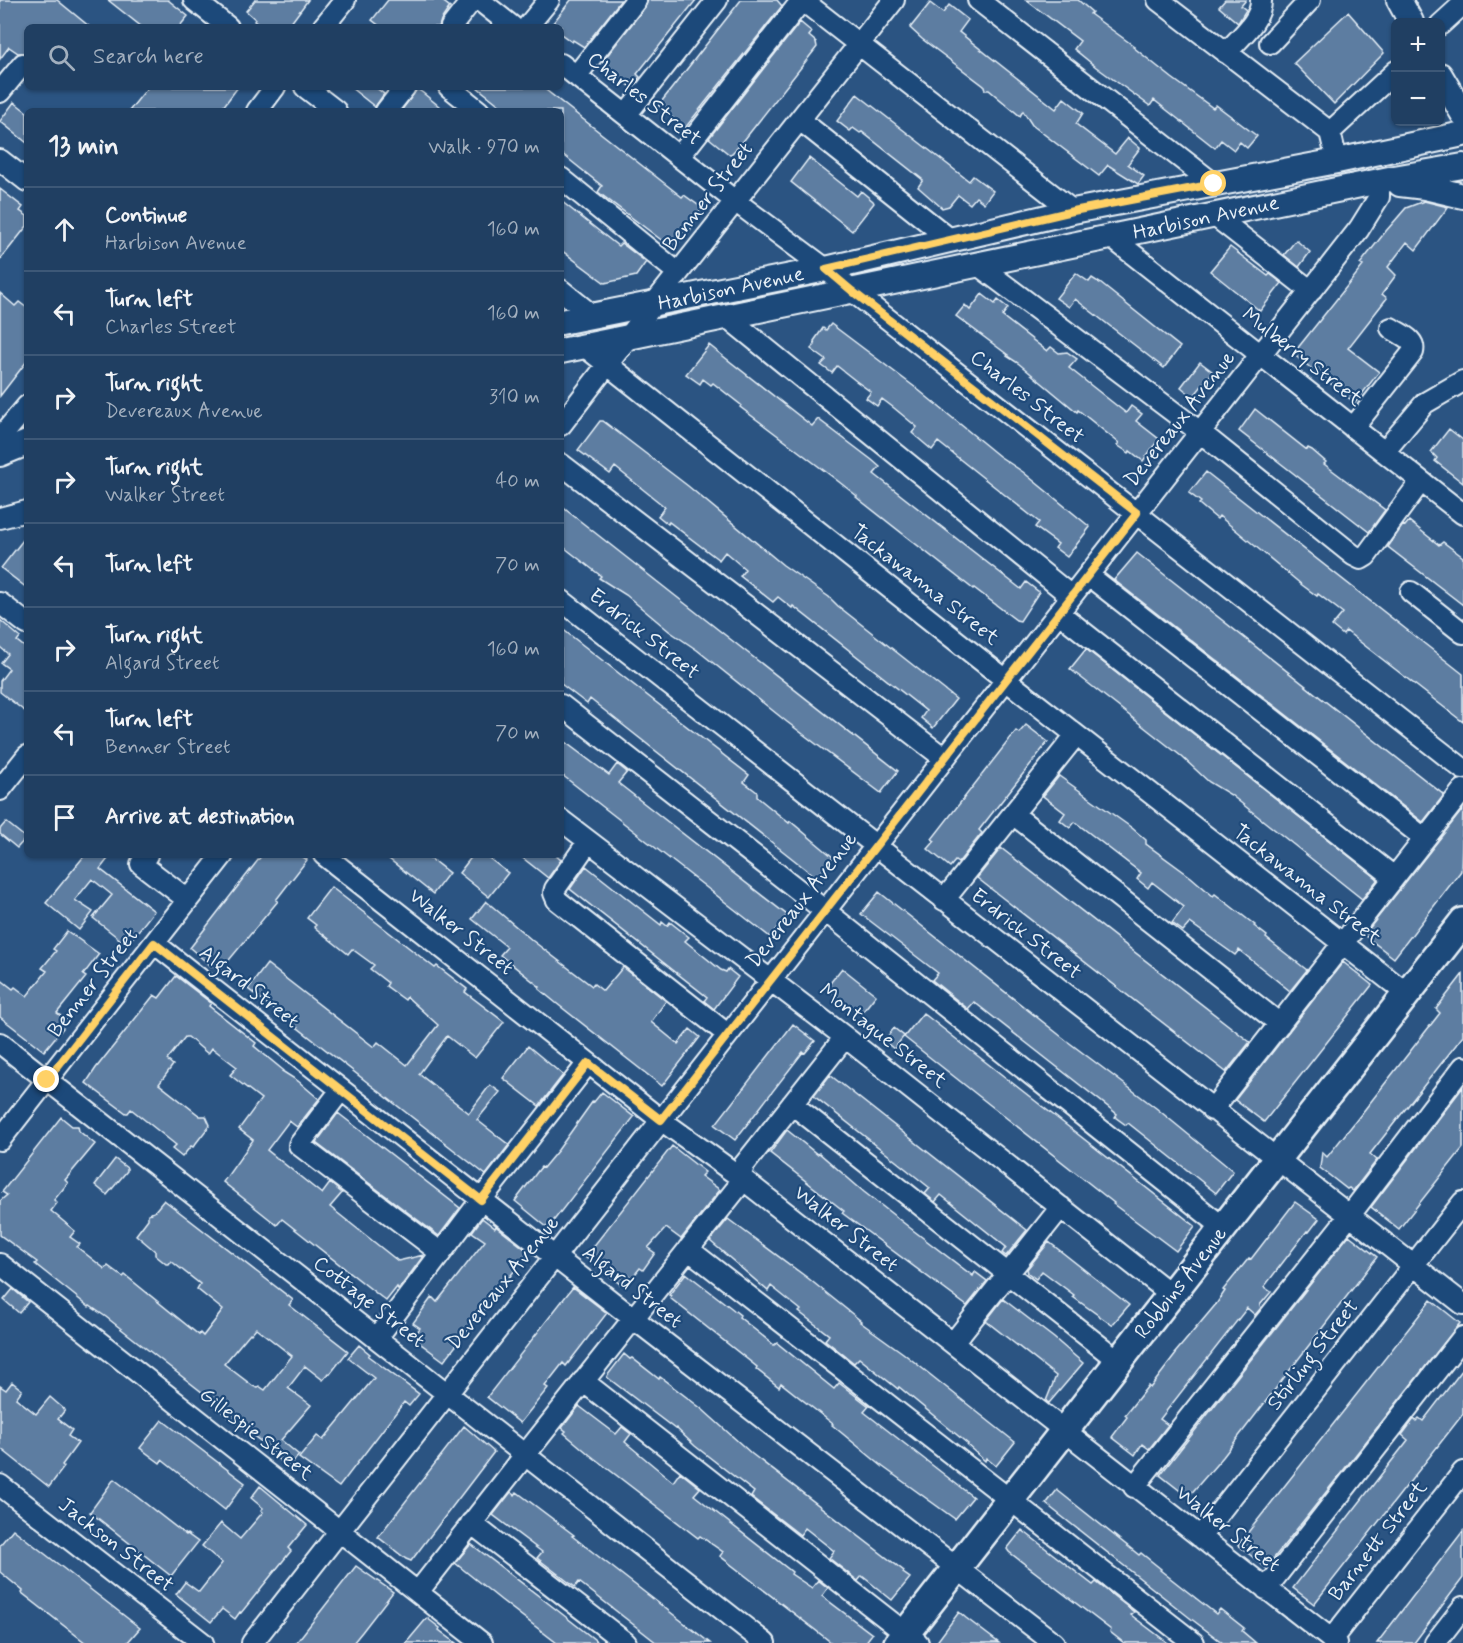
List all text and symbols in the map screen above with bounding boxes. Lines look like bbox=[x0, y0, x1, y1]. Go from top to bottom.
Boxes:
map controls bbox=[1391, 18, 1445, 126]
button: + bbox=[1391, 18, 1445, 72]
search box bbox=[24, 24, 564, 90]
icon: search bbox=[45, 41, 78, 74]
text: Search here bbox=[93, 43, 204, 71]
street label: Charles Street bbox=[581, 45, 707, 153]
button: − bbox=[1391, 72, 1445, 126]
text: 13 min bbox=[48, 130, 119, 164]
text: Walk · 970 m bbox=[428, 134, 540, 161]
street label: Benner Street bbox=[656, 136, 760, 258]
route start bbox=[1200, 170, 1226, 196]
street label: Harbison Avenue bbox=[1130, 189, 1282, 247]
text: Continue bbox=[105, 202, 187, 230]
icon: ahead bbox=[48, 213, 81, 246]
text: 160 m bbox=[487, 216, 540, 243]
text: Harbison Avenue bbox=[105, 230, 247, 257]
street label: Harbison Avenue bbox=[655, 260, 807, 318]
text: Turn left bbox=[105, 286, 193, 314]
icon: left bbox=[48, 297, 81, 330]
text: 160 m bbox=[487, 300, 540, 327]
street label: Mulberry Street bbox=[1236, 301, 1369, 413]
text: Charles Street bbox=[105, 314, 236, 341]
street label: Charles Street bbox=[964, 343, 1090, 451]
street label: Devereaux Avenue bbox=[1118, 345, 1242, 493]
text: Turn right bbox=[105, 370, 203, 398]
icon: right bbox=[48, 381, 81, 414]
text: 310 m bbox=[489, 384, 540, 411]
text: Devereaux Avenue bbox=[105, 398, 263, 425]
text: Turn right bbox=[105, 454, 203, 482]
icon: right bbox=[48, 465, 81, 498]
text: 40 m bbox=[496, 468, 540, 495]
text: Walker Street bbox=[105, 482, 225, 509]
street label: Tackawanna Street bbox=[845, 518, 1006, 652]
icon: left bbox=[48, 549, 81, 582]
text: Turn left bbox=[105, 551, 193, 579]
text: 70 m bbox=[495, 552, 540, 579]
street label: Erdrick Street bbox=[583, 582, 705, 686]
text: Turn right bbox=[105, 622, 203, 650]
icon: right bbox=[48, 633, 81, 666]
text: 160 m bbox=[487, 636, 540, 663]
text: Algard Street bbox=[105, 650, 220, 677]
text: Turn left bbox=[105, 706, 193, 734]
icon: left bbox=[48, 717, 81, 750]
text: 70 m bbox=[495, 720, 540, 747]
text: Benner Street bbox=[105, 734, 231, 761]
icon: arrive bbox=[48, 801, 81, 834]
text: Arrive at destination bbox=[105, 803, 295, 831]
street label: Tackawanna Street bbox=[1227, 818, 1388, 952]
street label: Devereaux Avenue bbox=[740, 826, 864, 974]
street label: Walker Street bbox=[403, 882, 519, 982]
street label: Erdrick Street bbox=[965, 882, 1087, 986]
street label: Benner Street bbox=[41, 922, 145, 1044]
street label: Algard Street bbox=[192, 939, 305, 1037]
street label: Montague Street bbox=[813, 977, 953, 1095]
route end bbox=[33, 1066, 59, 1092]
street label: Walker Street bbox=[788, 1179, 904, 1279]
street label: Devereaux Avenue bbox=[440, 1210, 566, 1356]
street label: Robbins Avenue bbox=[1128, 1221, 1234, 1345]
street label: Algard Street bbox=[575, 1239, 688, 1337]
street label: Cottage Street bbox=[307, 1249, 431, 1355]
street label: Stirling Street bbox=[1261, 1293, 1367, 1418]
street label: Gillespie Street bbox=[193, 1381, 319, 1488]
street label: Barnett Street bbox=[1322, 1475, 1434, 1607]
street label: Walker Street bbox=[1170, 1479, 1286, 1579]
street label: Jackson Street bbox=[52, 1491, 180, 1599]

